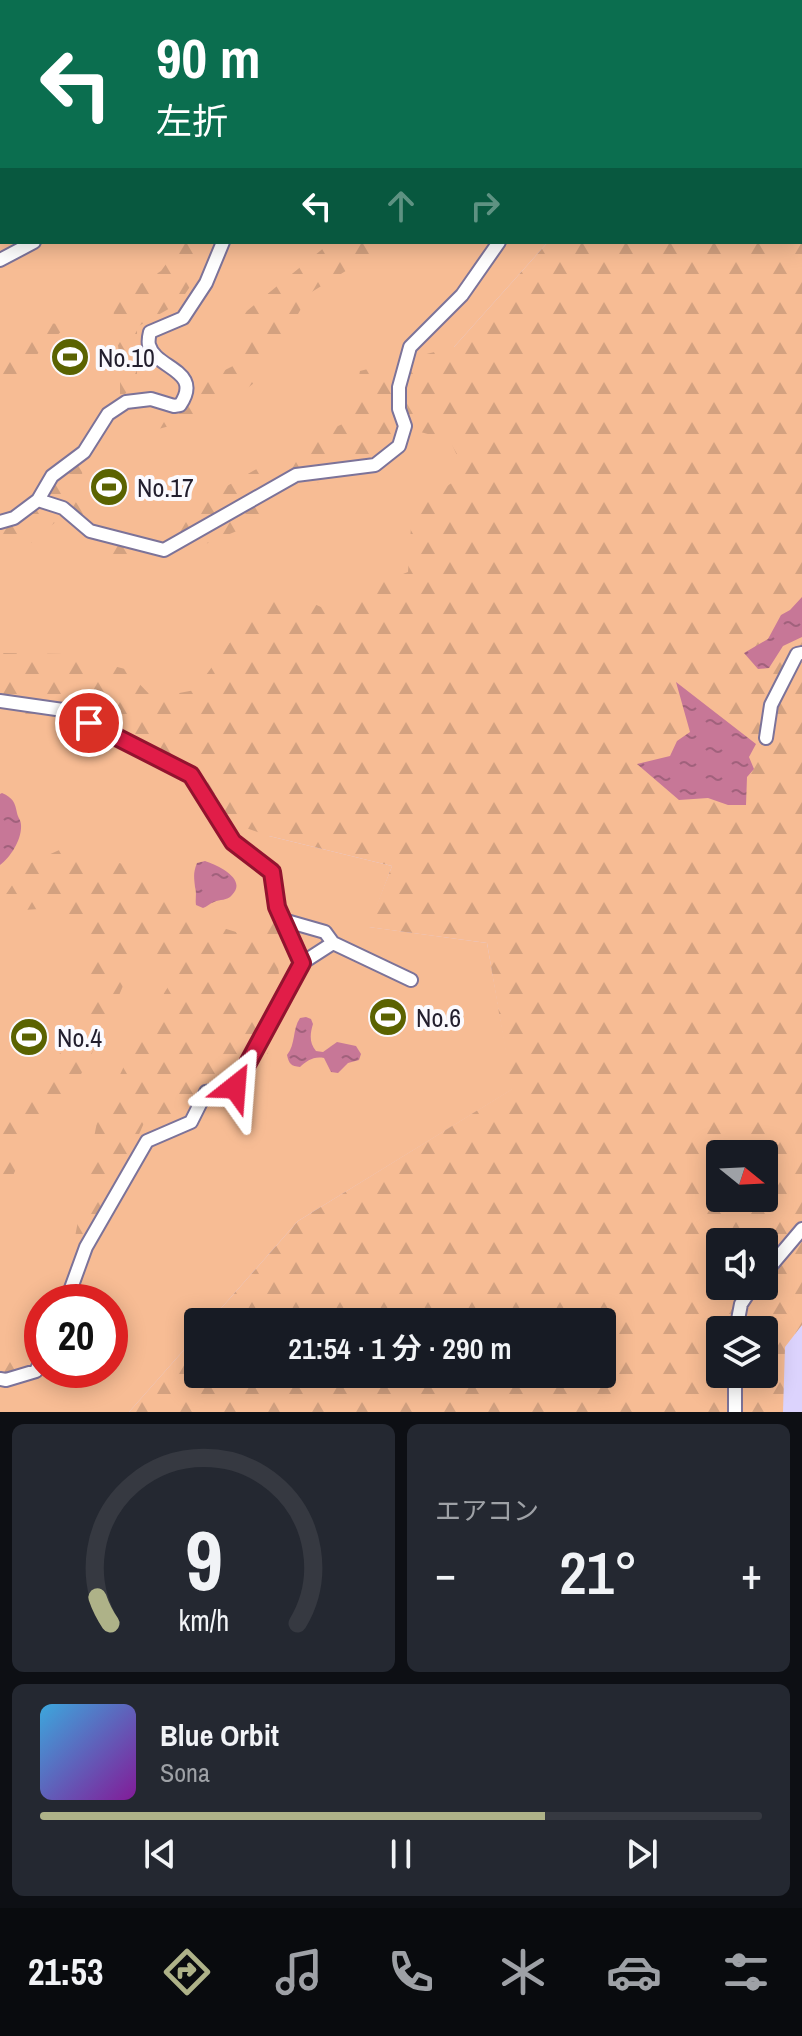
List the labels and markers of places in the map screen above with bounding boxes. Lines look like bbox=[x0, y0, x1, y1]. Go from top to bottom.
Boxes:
sports icon: No.10 bbox=[49, 336, 91, 378]
place label: No.10 bbox=[98, 340, 155, 375]
sports icon: No.17 bbox=[88, 466, 130, 508]
place label: No.17 bbox=[137, 470, 194, 505]
pin bbox=[55, 689, 123, 757]
sports icon: No.6 bbox=[367, 996, 409, 1038]
place label: No.6 bbox=[416, 1000, 461, 1035]
sports icon: No.4 bbox=[8, 1016, 50, 1058]
place label: No.4 bbox=[57, 1020, 102, 1055]

